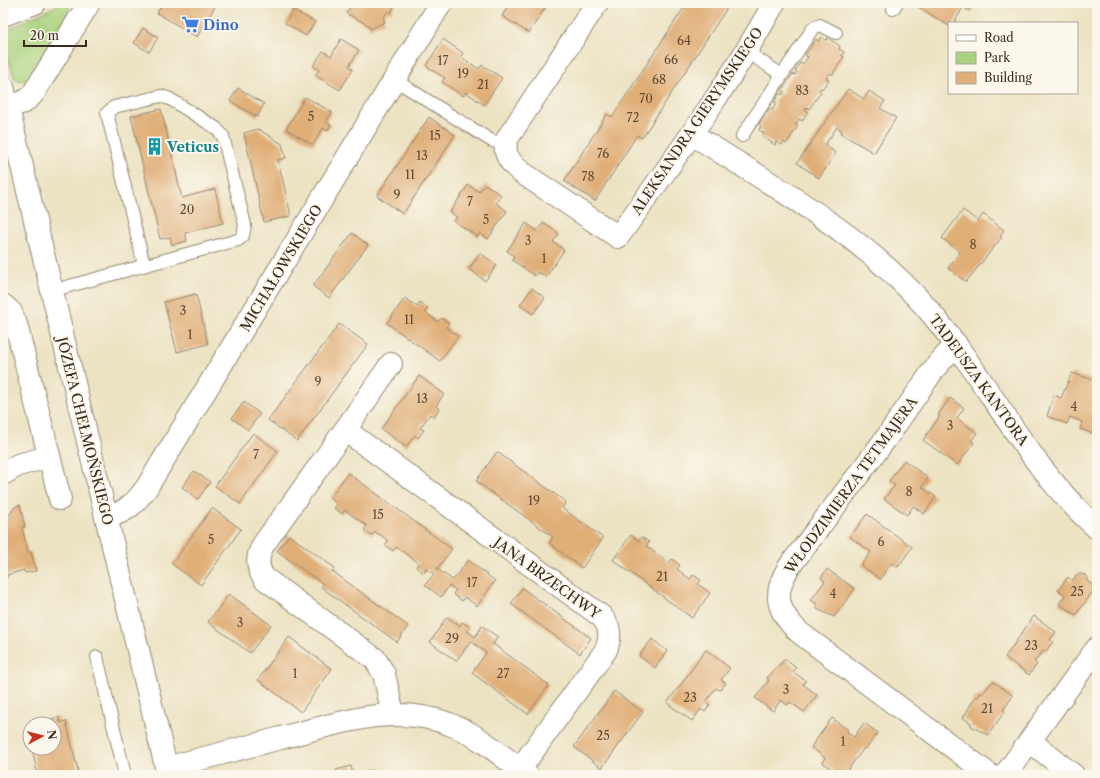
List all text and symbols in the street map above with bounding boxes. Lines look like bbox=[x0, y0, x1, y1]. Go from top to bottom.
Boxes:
supermarket icon: Dino bbox=[180, 15, 200, 35]
place label: Dino bbox=[203, 16, 239, 34]
scale bar bbox=[24, 22, 86, 48]
legend bbox=[948, 22, 1078, 94]
street label: ALEKSANDRA GIERYMSKIEGO bbox=[627, 24, 767, 219]
text: 20 m bbox=[30, 28, 59, 43]
text: Road bbox=[984, 30, 1014, 45]
house number: 64 bbox=[677, 33, 691, 48]
text: Park bbox=[984, 50, 1011, 65]
house number: 66 bbox=[664, 52, 678, 67]
house number: 17 bbox=[438, 53, 449, 68]
house number: 19 bbox=[457, 66, 469, 81]
text: Building bbox=[984, 70, 1032, 85]
house number: 68 bbox=[652, 72, 666, 87]
house number: 21 bbox=[477, 77, 489, 92]
house number: 83 bbox=[795, 83, 809, 98]
house number: 70 bbox=[639, 91, 653, 106]
house number: 5 bbox=[308, 109, 314, 124]
house number: 72 bbox=[627, 110, 640, 125]
house number: 15 bbox=[429, 128, 441, 143]
building icon: Veticus bbox=[144, 137, 164, 157]
place label: Veticus bbox=[166, 138, 219, 156]
house number: 76 bbox=[597, 146, 609, 161]
house number: 13 bbox=[416, 148, 428, 163]
house number: 11 bbox=[405, 167, 415, 182]
house number: 78 bbox=[581, 169, 595, 184]
house number: 9 bbox=[393, 187, 401, 202]
house number: 7 bbox=[467, 194, 473, 209]
street label: MICHAŁOWSKIEGO bbox=[236, 201, 326, 335]
house number: 20 bbox=[180, 202, 194, 217]
house number: 5 bbox=[483, 212, 489, 227]
house number: 3 bbox=[525, 233, 531, 248]
house number: 8 bbox=[969, 237, 977, 252]
house number: 1 bbox=[541, 251, 547, 266]
house number: 3 bbox=[180, 303, 186, 318]
street label: TADEUSZA KANTORA bbox=[925, 311, 1033, 450]
house number: 11 bbox=[404, 312, 414, 327]
house number: 1 bbox=[187, 327, 193, 342]
street label: JÓZEFA CHEŁMOŃSKIEGO bbox=[52, 333, 118, 527]
house number: 9 bbox=[314, 374, 322, 389]
house number: 13 bbox=[416, 391, 428, 406]
street label: WŁODZIMIERZA TETMAJERA bbox=[780, 393, 922, 578]
house number: 4 bbox=[1071, 399, 1078, 414]
house number: 3 bbox=[947, 418, 953, 433]
house number: 7 bbox=[253, 447, 259, 462]
house number: 8 bbox=[905, 484, 913, 499]
house number: 19 bbox=[528, 493, 540, 508]
house number: 15 bbox=[372, 507, 384, 522]
house number: 5 bbox=[208, 532, 214, 547]
street label: JANA BRZECHWY bbox=[489, 532, 605, 623]
house number: 6 bbox=[877, 534, 885, 549]
house number: 21 bbox=[656, 569, 668, 584]
house number: 17 bbox=[467, 575, 478, 590]
house number: 25 bbox=[1070, 584, 1084, 599]
house number: 4 bbox=[830, 586, 837, 601]
house number: 3 bbox=[237, 615, 243, 630]
house number: 29 bbox=[445, 631, 459, 646]
house number: 23 bbox=[1024, 638, 1038, 653]
house number: 1 bbox=[292, 666, 298, 681]
house number: 27 bbox=[497, 666, 509, 681]
house number: 3 bbox=[783, 682, 789, 697]
house number: 23 bbox=[683, 690, 697, 705]
house number: 21 bbox=[981, 701, 993, 716]
north arrow bbox=[22, 716, 62, 756]
house number: 25 bbox=[596, 728, 610, 743]
text: N bbox=[44, 729, 60, 741]
house number: 1 bbox=[840, 734, 846, 749]

